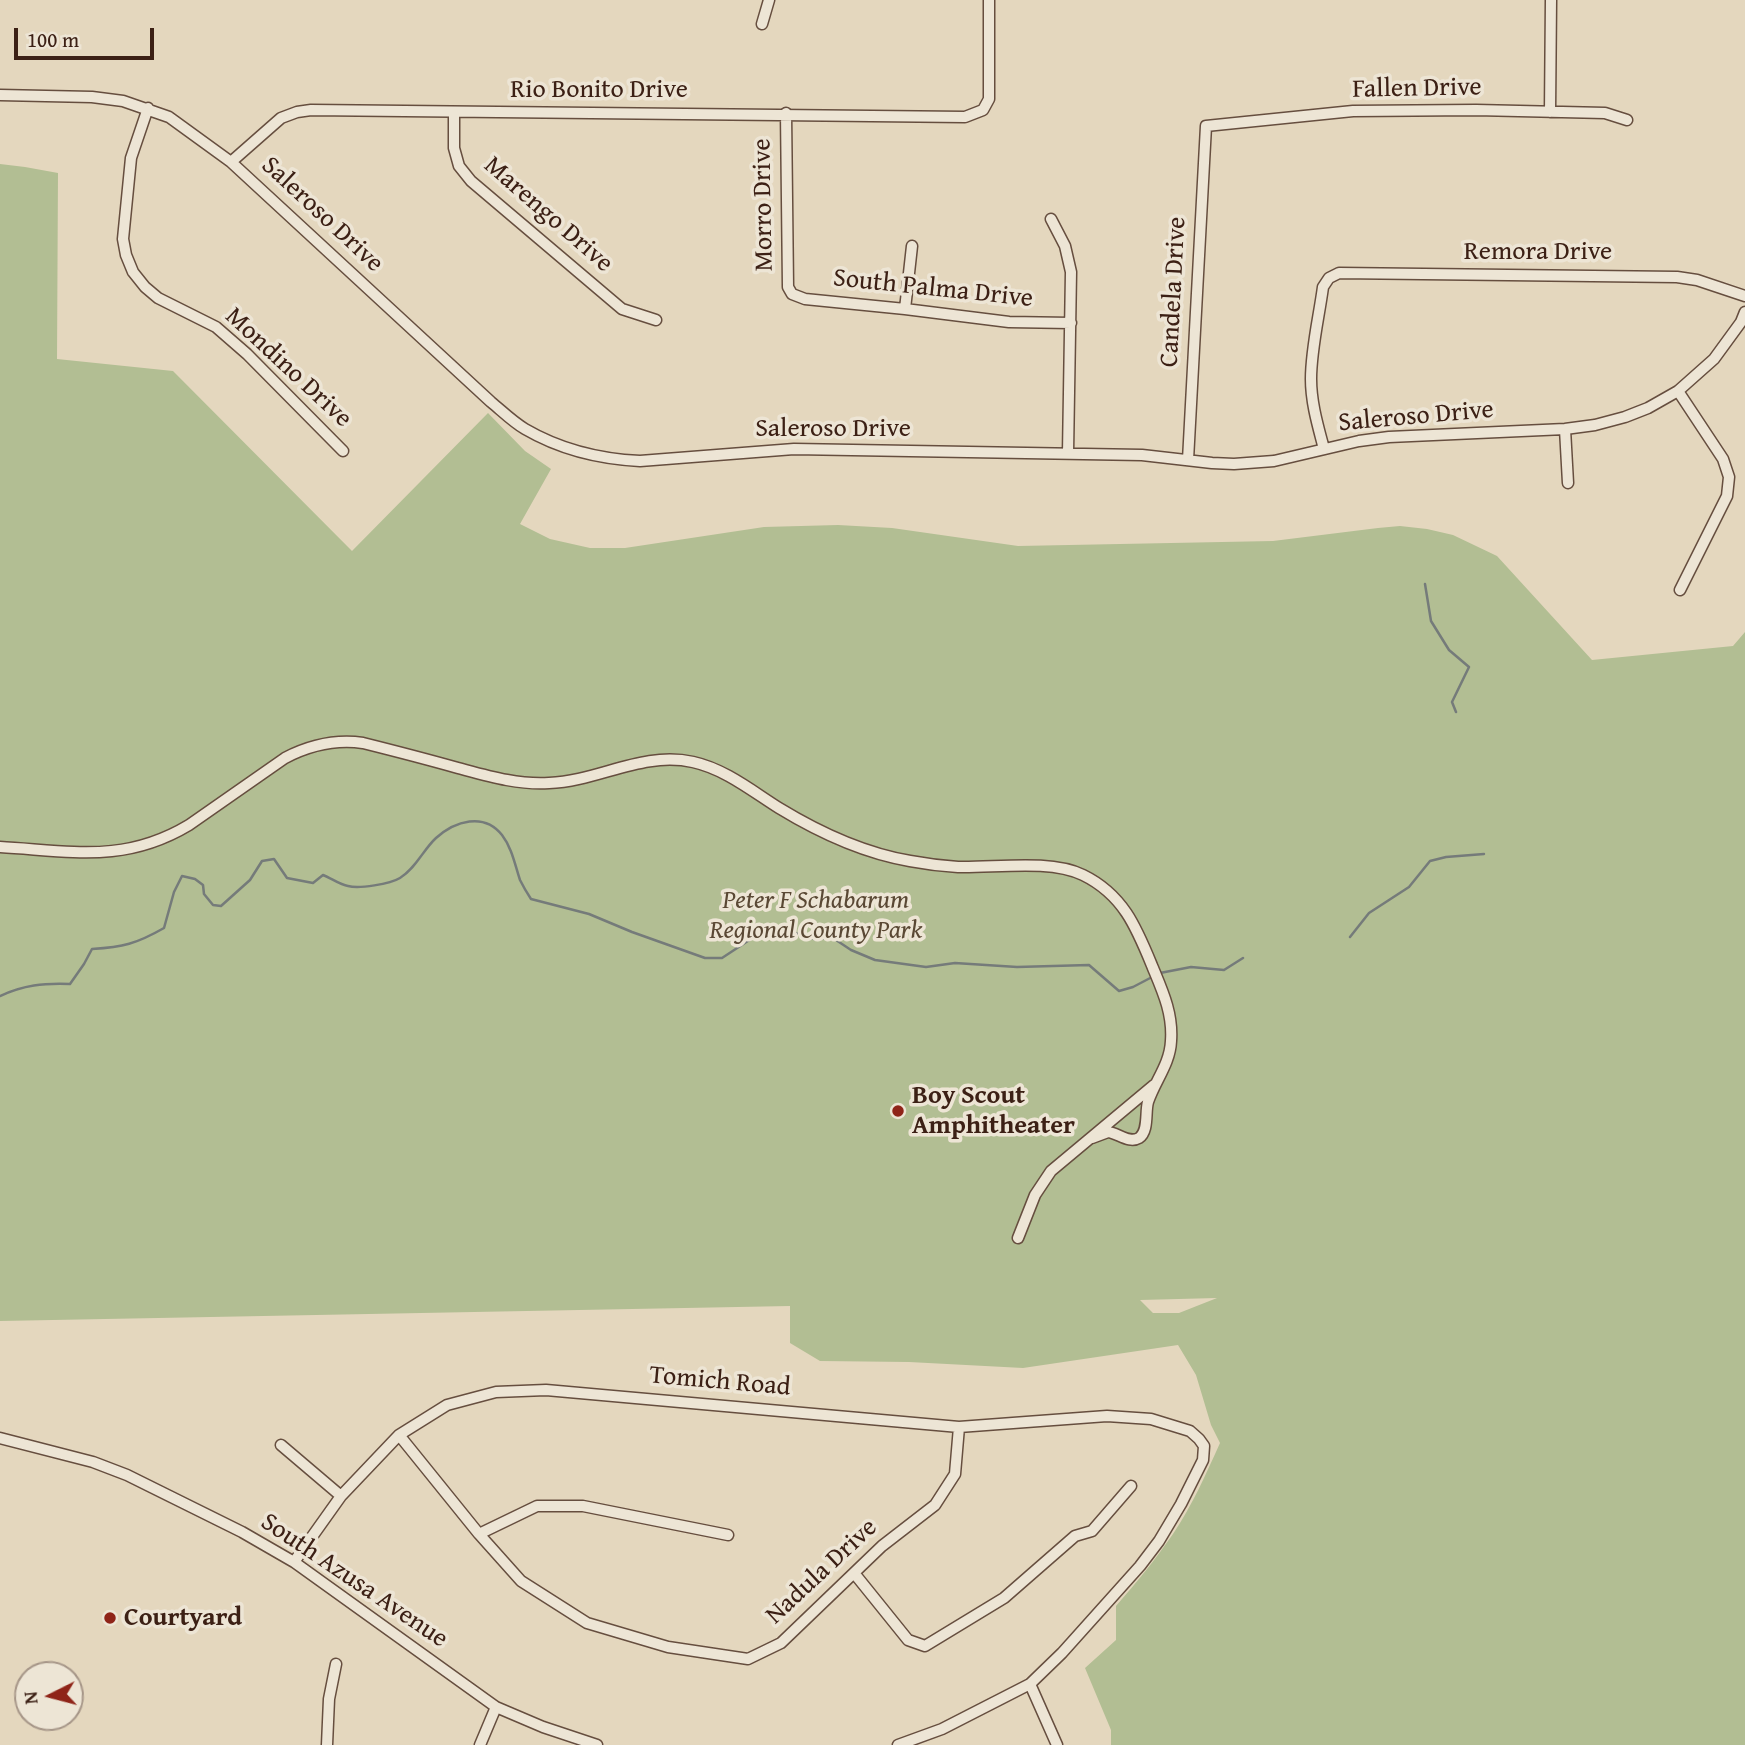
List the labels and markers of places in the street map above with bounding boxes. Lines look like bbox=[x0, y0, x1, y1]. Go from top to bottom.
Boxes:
place label: Boy Scout Amphitheater bbox=[912, 1080, 1075, 1142]
marker: Boy Scout Amphitheater bbox=[890, 1103, 906, 1119]
place label: Courtyard bbox=[124, 1602, 242, 1634]
marker: Courtyard bbox=[102, 1610, 118, 1626]

